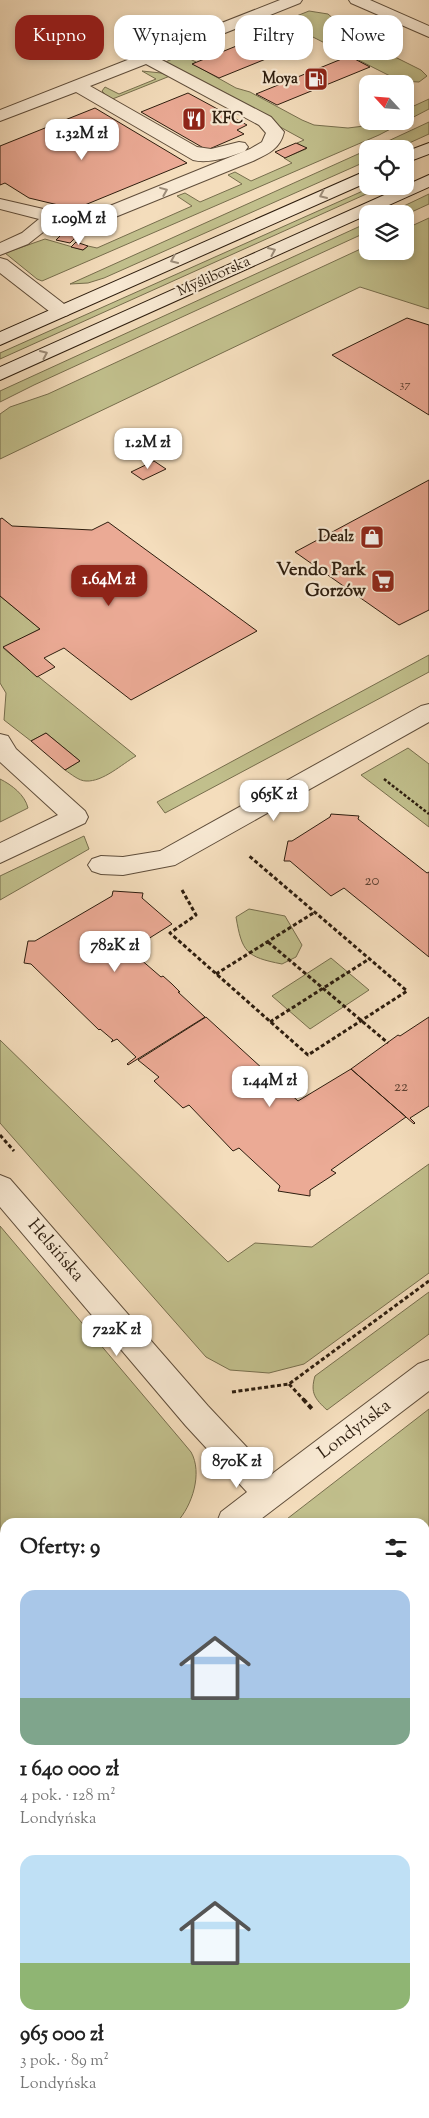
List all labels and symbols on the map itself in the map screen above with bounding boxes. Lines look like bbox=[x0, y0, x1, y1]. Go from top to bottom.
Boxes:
fuel station icon: Moya bbox=[303, 66, 329, 92]
place label: Moya bbox=[262, 69, 298, 90]
north arrow bbox=[359, 75, 414, 130]
restaurant icon: KFC bbox=[181, 106, 207, 132]
place label: KFC bbox=[212, 109, 243, 130]
pin: 1.32M zł bbox=[30, 119, 134, 161]
one-way arrow bbox=[159, 187, 168, 198]
one-way arrow bbox=[319, 188, 328, 199]
pin: 1.09M zł bbox=[27, 204, 131, 246]
one-way arrow bbox=[267, 247, 276, 257]
street label: Myśliborska bbox=[174, 251, 254, 303]
one-way arrow bbox=[170, 254, 179, 265]
one-way arrow bbox=[39, 350, 48, 361]
house number: 37 bbox=[400, 376, 410, 394]
pin: 1.2M zł bbox=[102, 428, 194, 470]
shop icon: Dealz bbox=[359, 524, 385, 550]
place label: Dealz bbox=[318, 527, 354, 548]
place label: Vendo Park Gorzów bbox=[276, 558, 367, 605]
pin: 1.64M zł bbox=[57, 564, 161, 607]
supermarket icon: Vendo Park Gorzów bbox=[370, 568, 396, 594]
pin: 965K zł bbox=[228, 780, 320, 822]
house number: 20 bbox=[365, 871, 380, 892]
pin: 782K zł bbox=[69, 930, 161, 973]
pin: 1.44M zł bbox=[218, 1066, 322, 1108]
house number: 22 bbox=[394, 1077, 408, 1098]
street label: Helsińska bbox=[20, 1214, 90, 1288]
pin: 722K zł bbox=[71, 1314, 163, 1357]
street label: Londyńska bbox=[313, 1394, 397, 1466]
pin: 870K zł bbox=[191, 1446, 283, 1489]

